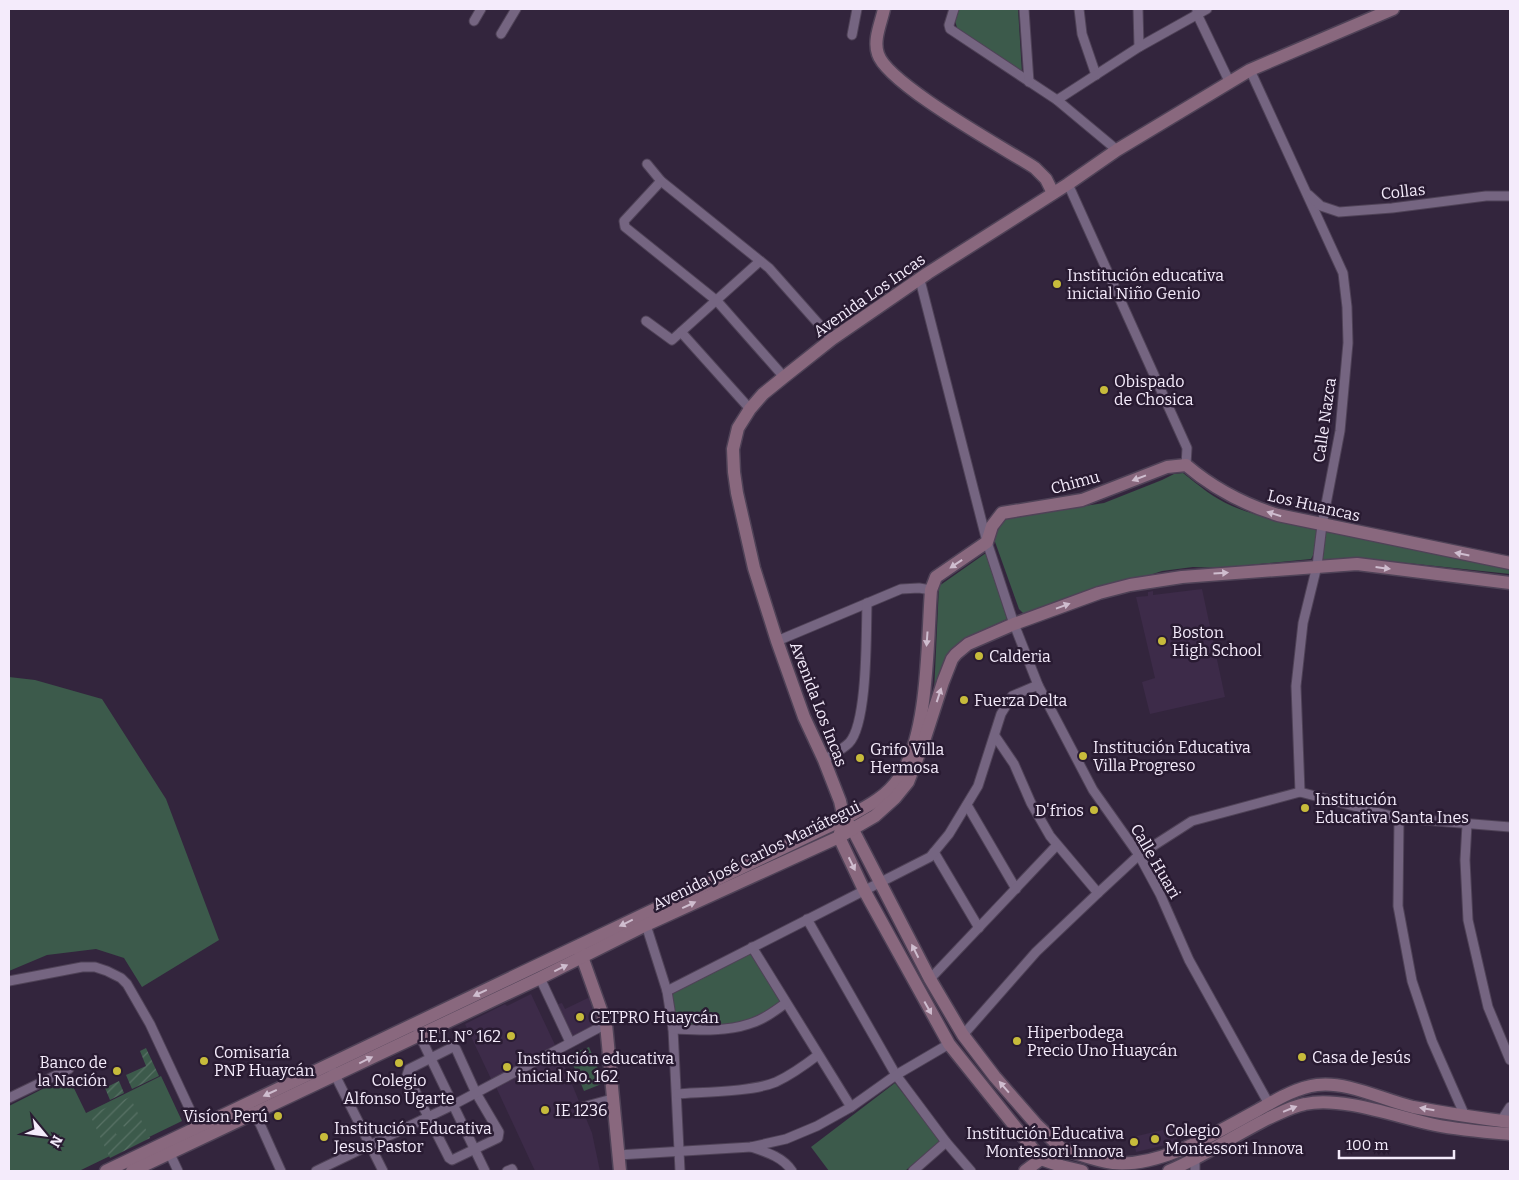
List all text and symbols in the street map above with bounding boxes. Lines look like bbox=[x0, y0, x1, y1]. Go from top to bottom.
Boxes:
street label: Collas bbox=[1380, 180, 1426, 203]
street label: Avenida Los Incas bbox=[810, 250, 929, 341]
place label: Institución educativa inicial Niño Genio bbox=[1067, 266, 1224, 303]
marker: Institución educativa inicial Niño Genio bbox=[1051, 278, 1063, 290]
place label: Obispado de Chosica bbox=[1114, 372, 1194, 409]
street label: Calle Nazca bbox=[1309, 376, 1340, 464]
marker: Obispado de Chosica bbox=[1098, 384, 1110, 396]
street label: Chimu bbox=[1049, 467, 1102, 498]
one-way arrow bbox=[1131, 474, 1146, 482]
street label: Los Huancas bbox=[1266, 486, 1362, 525]
one-way arrow bbox=[1267, 509, 1282, 517]
one-way arrow bbox=[1455, 550, 1470, 558]
one-way arrow bbox=[949, 559, 963, 569]
one-way arrow bbox=[1376, 564, 1392, 572]
one-way arrow bbox=[1214, 569, 1230, 577]
one-way arrow bbox=[1056, 602, 1070, 610]
place label: Boston High School bbox=[1172, 623, 1262, 660]
one-way arrow bbox=[923, 631, 931, 647]
marker: Boston High School bbox=[1156, 635, 1168, 647]
street label: Avenida Los Incas bbox=[786, 639, 851, 769]
place label: Calderia bbox=[989, 647, 1051, 666]
marker: Calderia bbox=[973, 650, 985, 662]
one-way arrow bbox=[935, 687, 943, 702]
place label: Fuerza Delta bbox=[974, 691, 1068, 710]
marker: Fuerza Delta bbox=[958, 694, 970, 706]
place label: Institución Educativa Villa Progreso bbox=[1093, 738, 1251, 775]
place label: Grifo Villa Hermosa bbox=[870, 740, 944, 777]
marker: Institución Educativa Villa Progreso bbox=[1077, 750, 1089, 762]
marker: Grifo Villa Hermosa bbox=[854, 752, 866, 764]
place label: Institución Educativa Santa Ines bbox=[1315, 790, 1469, 827]
street label: Avenida José Carlos Mariátegui bbox=[649, 797, 863, 914]
place label: D'frios bbox=[1035, 801, 1084, 820]
marker: Institución Educativa Santa Ines bbox=[1299, 802, 1311, 814]
marker: D'frios bbox=[1088, 804, 1100, 816]
street label: Calle Huari bbox=[1127, 821, 1185, 902]
one-way arrow bbox=[848, 857, 856, 871]
one-way arrow bbox=[682, 901, 696, 909]
one-way arrow bbox=[619, 919, 634, 927]
one-way arrow bbox=[911, 944, 919, 959]
one-way arrow bbox=[553, 964, 568, 972]
one-way arrow bbox=[473, 989, 487, 997]
one-way arrow bbox=[924, 1001, 933, 1014]
place label: CETPRO Huaycán bbox=[590, 1008, 719, 1027]
marker: CETPRO Huaycán bbox=[574, 1011, 586, 1023]
place label: Hiperbodega Precio Uno Huaycán bbox=[1027, 1023, 1177, 1060]
place label: I.E.I. N° 162 bbox=[419, 1027, 501, 1046]
marker: I.E.I. N° 162 bbox=[505, 1030, 517, 1042]
marker: Hiperbodega Precio Uno Huaycán bbox=[1011, 1035, 1023, 1047]
place label: Comisaría PNP Huaycán bbox=[214, 1043, 314, 1080]
place label: Casa de Jesús bbox=[1312, 1048, 1411, 1067]
place label: Institución educativa inicial No. 162 bbox=[517, 1049, 674, 1086]
marker: Casa de Jesús bbox=[1296, 1051, 1308, 1063]
place label: Banco de la Nación bbox=[37, 1053, 107, 1090]
marker: Comisaría PNP Huaycán bbox=[198, 1055, 210, 1067]
one-way arrow bbox=[359, 1056, 373, 1064]
marker: Colegio Alfonso Ugarte bbox=[393, 1057, 405, 1069]
marker: Institución educativa inicial No. 162 bbox=[501, 1061, 513, 1073]
marker: Banco de la Nación bbox=[111, 1065, 123, 1077]
place label: Colegio Alfonso Ugarte bbox=[343, 1071, 455, 1108]
one-way arrow bbox=[999, 1081, 1010, 1093]
one-way arrow bbox=[263, 1089, 277, 1097]
place label: IE 1236 bbox=[555, 1101, 607, 1120]
marker: IE 1236 bbox=[539, 1104, 551, 1116]
one-way arrow bbox=[1283, 1105, 1297, 1113]
one-way arrow bbox=[1419, 1105, 1435, 1113]
place label: Visíon Perú bbox=[183, 1107, 268, 1126]
north arrow bbox=[20, 1110, 70, 1160]
marker: Visíon Perú bbox=[272, 1110, 284, 1122]
place label: Institución Educativa Jesus Pastor bbox=[333, 1119, 492, 1156]
place label: Colegio Montessori Innova bbox=[1165, 1121, 1304, 1158]
place label: Institución Educativa Montessori Innova bbox=[966, 1124, 1124, 1161]
scale bar bbox=[1339, 1128, 1454, 1160]
marker: Institución Educativa Jesus Pastor bbox=[318, 1131, 330, 1143]
text: N bbox=[46, 1132, 66, 1150]
marker: Colegio Montessori Innova bbox=[1149, 1133, 1161, 1145]
marker: Institución Educativa Montessori Innova bbox=[1128, 1136, 1140, 1148]
text: 100 m bbox=[1346, 1136, 1389, 1154]

